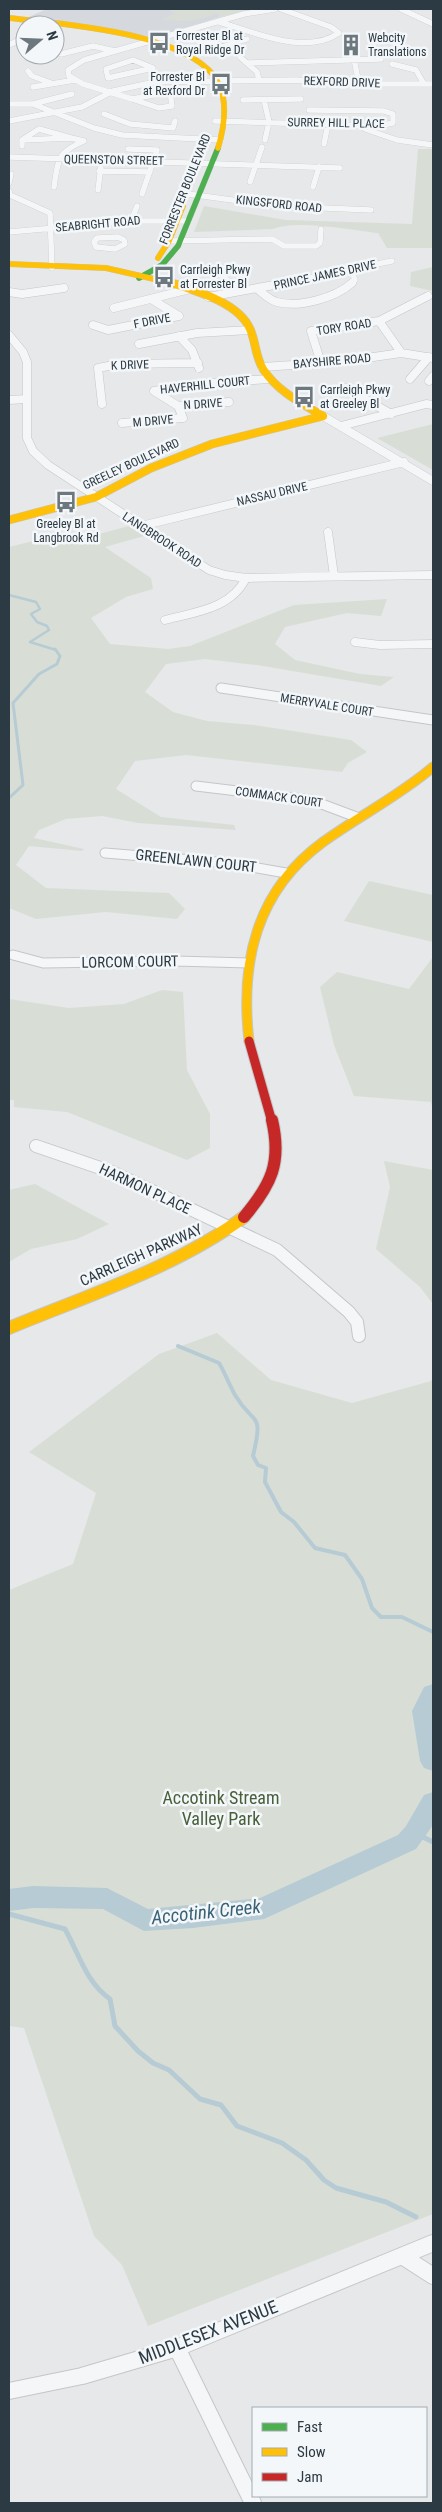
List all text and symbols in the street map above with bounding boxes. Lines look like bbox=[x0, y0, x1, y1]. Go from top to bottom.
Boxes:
north arrow bbox=[15, 15, 65, 65]
text: N bbox=[43, 29, 61, 42]
place label: Forrester Bl at Royal Ridge Dr bbox=[176, 29, 245, 57]
bus stop icon: Forrester Bl at Royal Ridge Dr bbox=[146, 30, 172, 56]
place label: Webcity Translations bbox=[368, 31, 426, 59]
building icon: Webcity Translations bbox=[338, 32, 364, 58]
place label: Forrester Bl at Rexford Dr bbox=[143, 70, 205, 98]
bus stop icon: Forrester Bl at Rexford Dr bbox=[208, 71, 234, 97]
street label: REXFORD DRIVE bbox=[303, 74, 381, 90]
street label: SURREY HILL PLACE bbox=[287, 115, 385, 131]
street label: FORRESTER BOULEVARD bbox=[156, 132, 214, 246]
street label: QUEENSTON STREET bbox=[64, 152, 164, 168]
street label: KINGSFORD ROAD bbox=[235, 193, 323, 215]
street label: SEABRIGHT ROAD bbox=[55, 213, 141, 235]
street label: PRINCE JAMES DRIVE bbox=[272, 257, 378, 293]
place label: Carrleigh Pkwy at Forrester Bl bbox=[180, 263, 250, 291]
bus stop icon: Carrleigh Pkwy at Forrester Bl bbox=[151, 264, 177, 290]
street label: F DRIVE bbox=[132, 311, 172, 331]
street label: TORY ROAD bbox=[315, 316, 373, 338]
street label: BAYSHIRE ROAD bbox=[292, 351, 372, 371]
street label: K DRIVE bbox=[111, 357, 149, 373]
street label: HAVERHILL COURT bbox=[159, 373, 251, 397]
place label: Carrleigh Pkwy at Greeley Bl bbox=[320, 383, 390, 411]
bus stop icon: Carrleigh Pkwy at Greeley Bl bbox=[291, 384, 317, 410]
street label: N DRIVE bbox=[183, 396, 223, 412]
street label: M DRIVE bbox=[132, 412, 174, 430]
street label: GREELEY BOULEVARD bbox=[81, 435, 182, 492]
street label: NASSAU DRIVE bbox=[235, 479, 309, 509]
bus stop icon: Greeley Bl at Langbrook Rd bbox=[53, 489, 79, 515]
street label: LANGBROOK ROAD bbox=[120, 509, 204, 571]
place label: Greeley Bl at Langbrook Rd bbox=[33, 517, 99, 545]
street label: MERRYVALE COURT bbox=[279, 691, 375, 719]
street label: COMMACK COURT bbox=[234, 784, 324, 810]
street label: GREENLAWN COURT bbox=[135, 846, 258, 876]
street label: LORCOM COURT bbox=[81, 952, 179, 972]
street label: HARMON PLACE bbox=[96, 1160, 194, 1218]
street label: CARRLEIGH PARKWAY bbox=[77, 1220, 205, 1290]
park label: Accotink Stream Valley Park bbox=[162, 1787, 280, 1829]
water label: Accotink Creek bbox=[149, 1895, 262, 1929]
street label: MIDDLESEX AVENUE bbox=[135, 2296, 281, 2368]
legend bbox=[252, 2407, 427, 2497]
text: Fast bbox=[297, 2418, 322, 2436]
text: Slow bbox=[297, 2443, 326, 2461]
text: Jam bbox=[297, 2468, 323, 2486]

